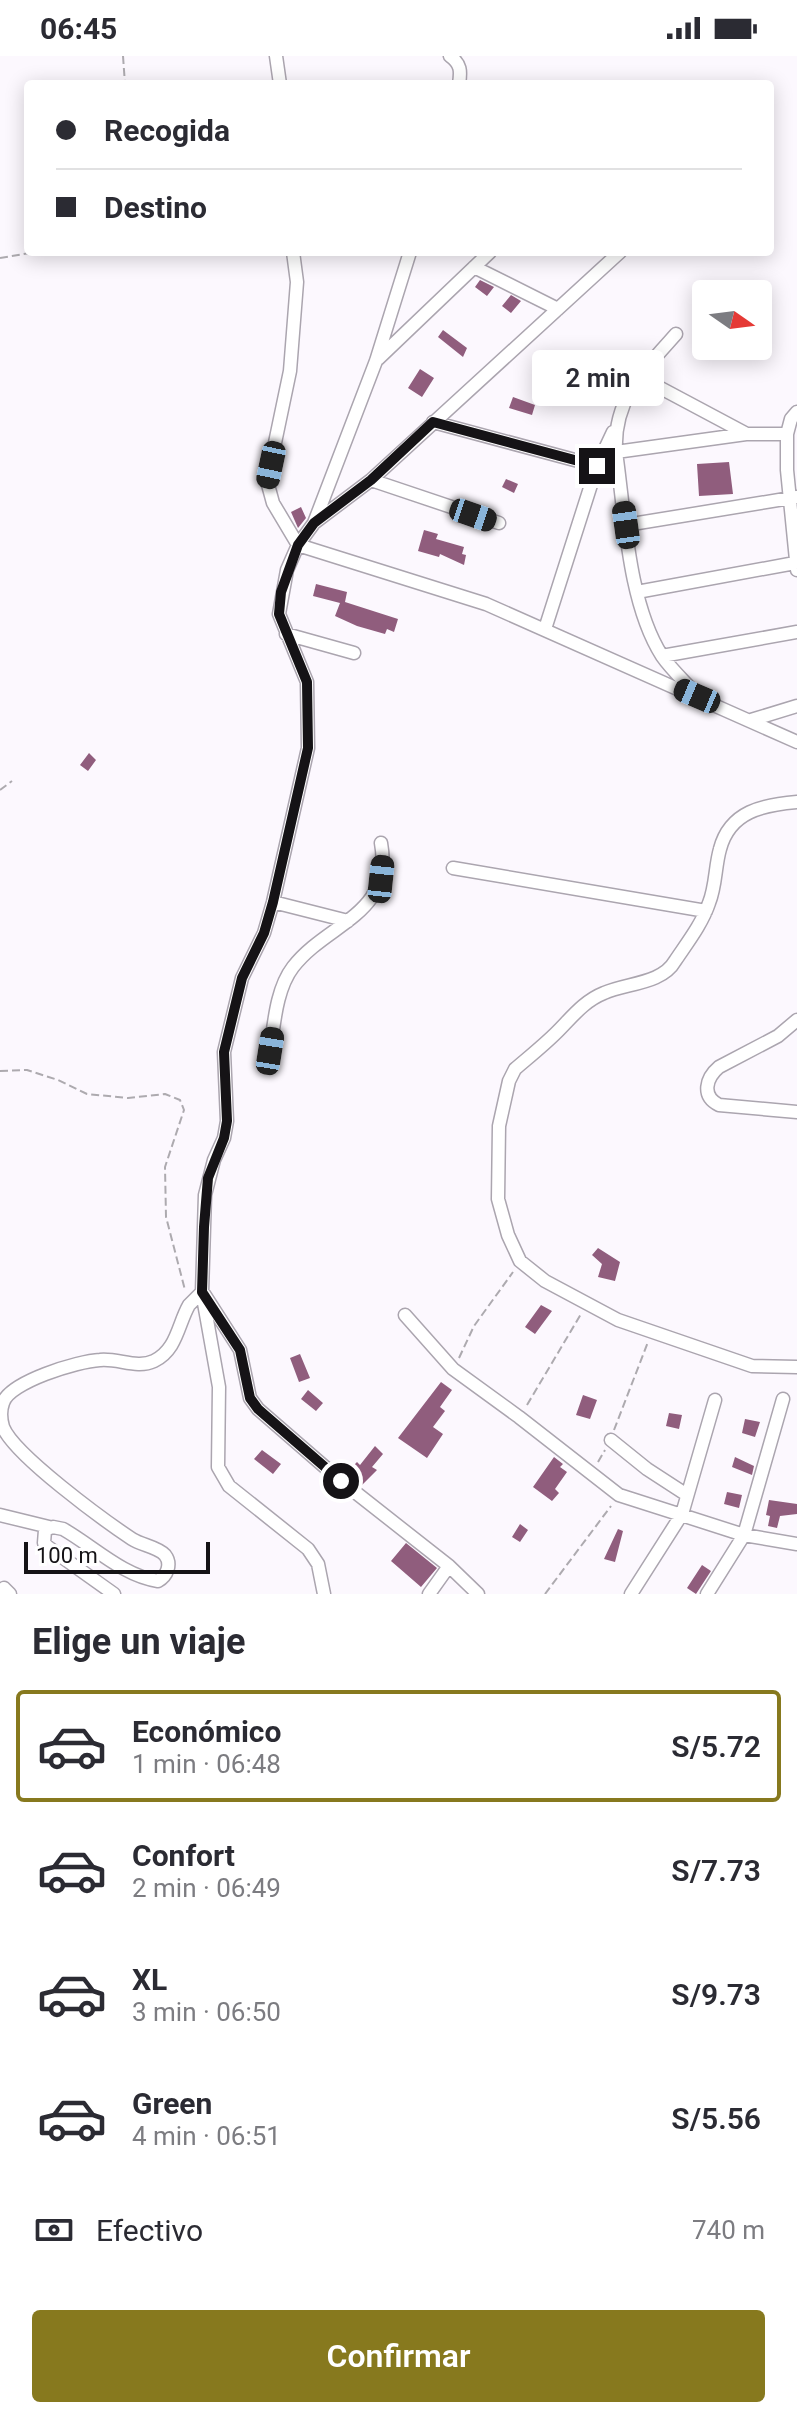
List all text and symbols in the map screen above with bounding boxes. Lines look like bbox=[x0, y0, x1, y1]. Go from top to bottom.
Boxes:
text: 06:45 bbox=[40, 11, 117, 46]
text: Recogida bbox=[104, 113, 230, 148]
text: Destino bbox=[104, 190, 207, 225]
north arrow bbox=[692, 280, 772, 360]
map controls bbox=[692, 280, 772, 360]
callout: 2 min bbox=[531, 350, 663, 406]
text: 2 min bbox=[565, 363, 631, 393]
car bbox=[254, 439, 288, 491]
route end bbox=[579, 448, 615, 484]
car bbox=[446, 496, 500, 534]
car bbox=[611, 500, 641, 550]
car bbox=[670, 676, 724, 716]
car bbox=[367, 854, 395, 904]
car bbox=[254, 1025, 286, 1077]
route start bbox=[323, 1463, 359, 1499]
scale bar bbox=[24, 1538, 210, 1574]
text: 100 m bbox=[36, 1543, 98, 1568]
text: Elige un viaje bbox=[32, 1621, 245, 1663]
icon: car bbox=[36, 1710, 108, 1782]
text: Económico bbox=[132, 1714, 281, 1749]
text: S/5.72 bbox=[671, 1729, 761, 1764]
text: 1 min · 06:48 bbox=[132, 1749, 281, 1779]
icon: car bbox=[36, 1834, 108, 1906]
text: Confort bbox=[132, 1838, 235, 1873]
text: S/7.73 bbox=[671, 1853, 761, 1888]
text: 2 min · 06:49 bbox=[132, 1873, 281, 1903]
icon: car bbox=[36, 1958, 108, 2030]
text: XL bbox=[132, 1962, 167, 1997]
text: S/9.73 bbox=[671, 1977, 761, 2012]
text: 3 min · 06:50 bbox=[132, 1997, 281, 2027]
icon: car bbox=[36, 2082, 108, 2154]
text: Green bbox=[132, 2086, 212, 2121]
text: S/5.56 bbox=[671, 2101, 761, 2136]
text: 4 min · 06:51 bbox=[132, 2121, 281, 2151]
icon: cash bbox=[32, 2208, 76, 2252]
text: Efectivo bbox=[96, 2213, 203, 2248]
text: 740 m bbox=[692, 2215, 765, 2245]
button: Confirmar bbox=[32, 2310, 765, 2402]

